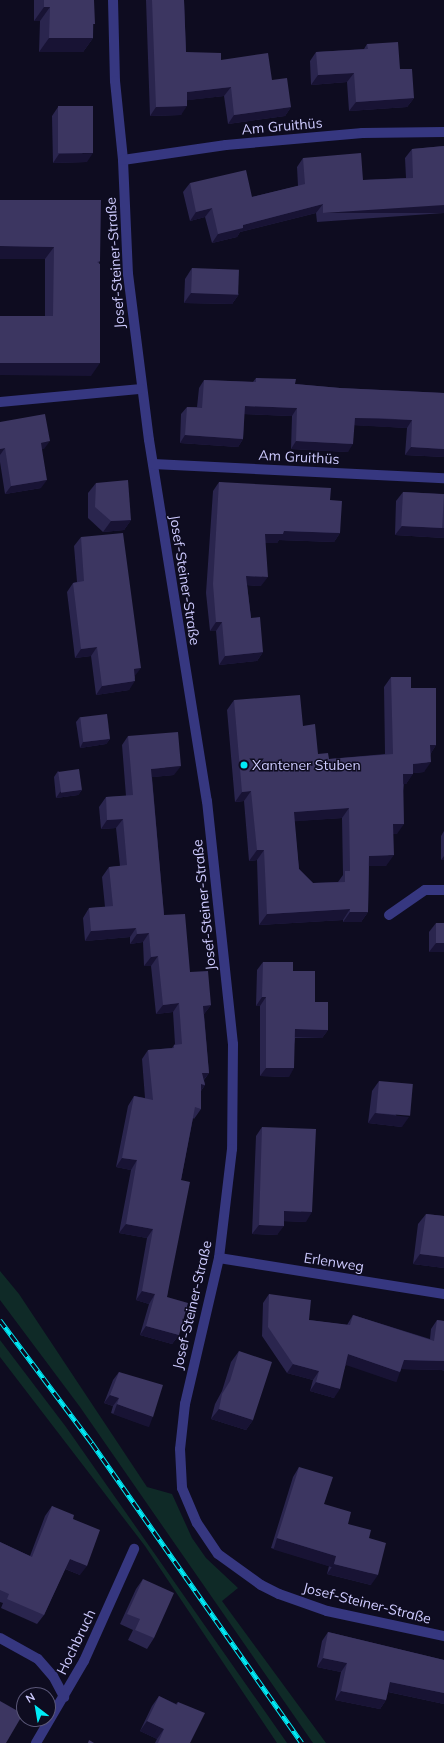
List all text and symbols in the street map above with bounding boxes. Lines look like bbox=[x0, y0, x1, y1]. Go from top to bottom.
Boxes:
street label: Am Gruithüs bbox=[241, 114, 323, 138]
street label: Josef-Steiner-Straße bbox=[102, 197, 128, 329]
street label: Am Gruithüs bbox=[258, 446, 340, 468]
street label: Josef-Steiner-Straße bbox=[166, 514, 204, 646]
place label: Xantener Stuben bbox=[252, 757, 361, 773]
marker: Xantener Stuben bbox=[239, 760, 249, 770]
street label: Josef-Steiner-Straße bbox=[189, 839, 219, 971]
street label: Josef-Steiner-Straße bbox=[169, 1239, 215, 1371]
street label: Erlenweg bbox=[303, 1249, 365, 1275]
street label: Josef-Steiner-Straße bbox=[301, 1579, 433, 1627]
street label: Hochbruch bbox=[53, 1607, 99, 1677]
north arrow bbox=[16, 1687, 56, 1727]
text: N bbox=[23, 1689, 38, 1706]

